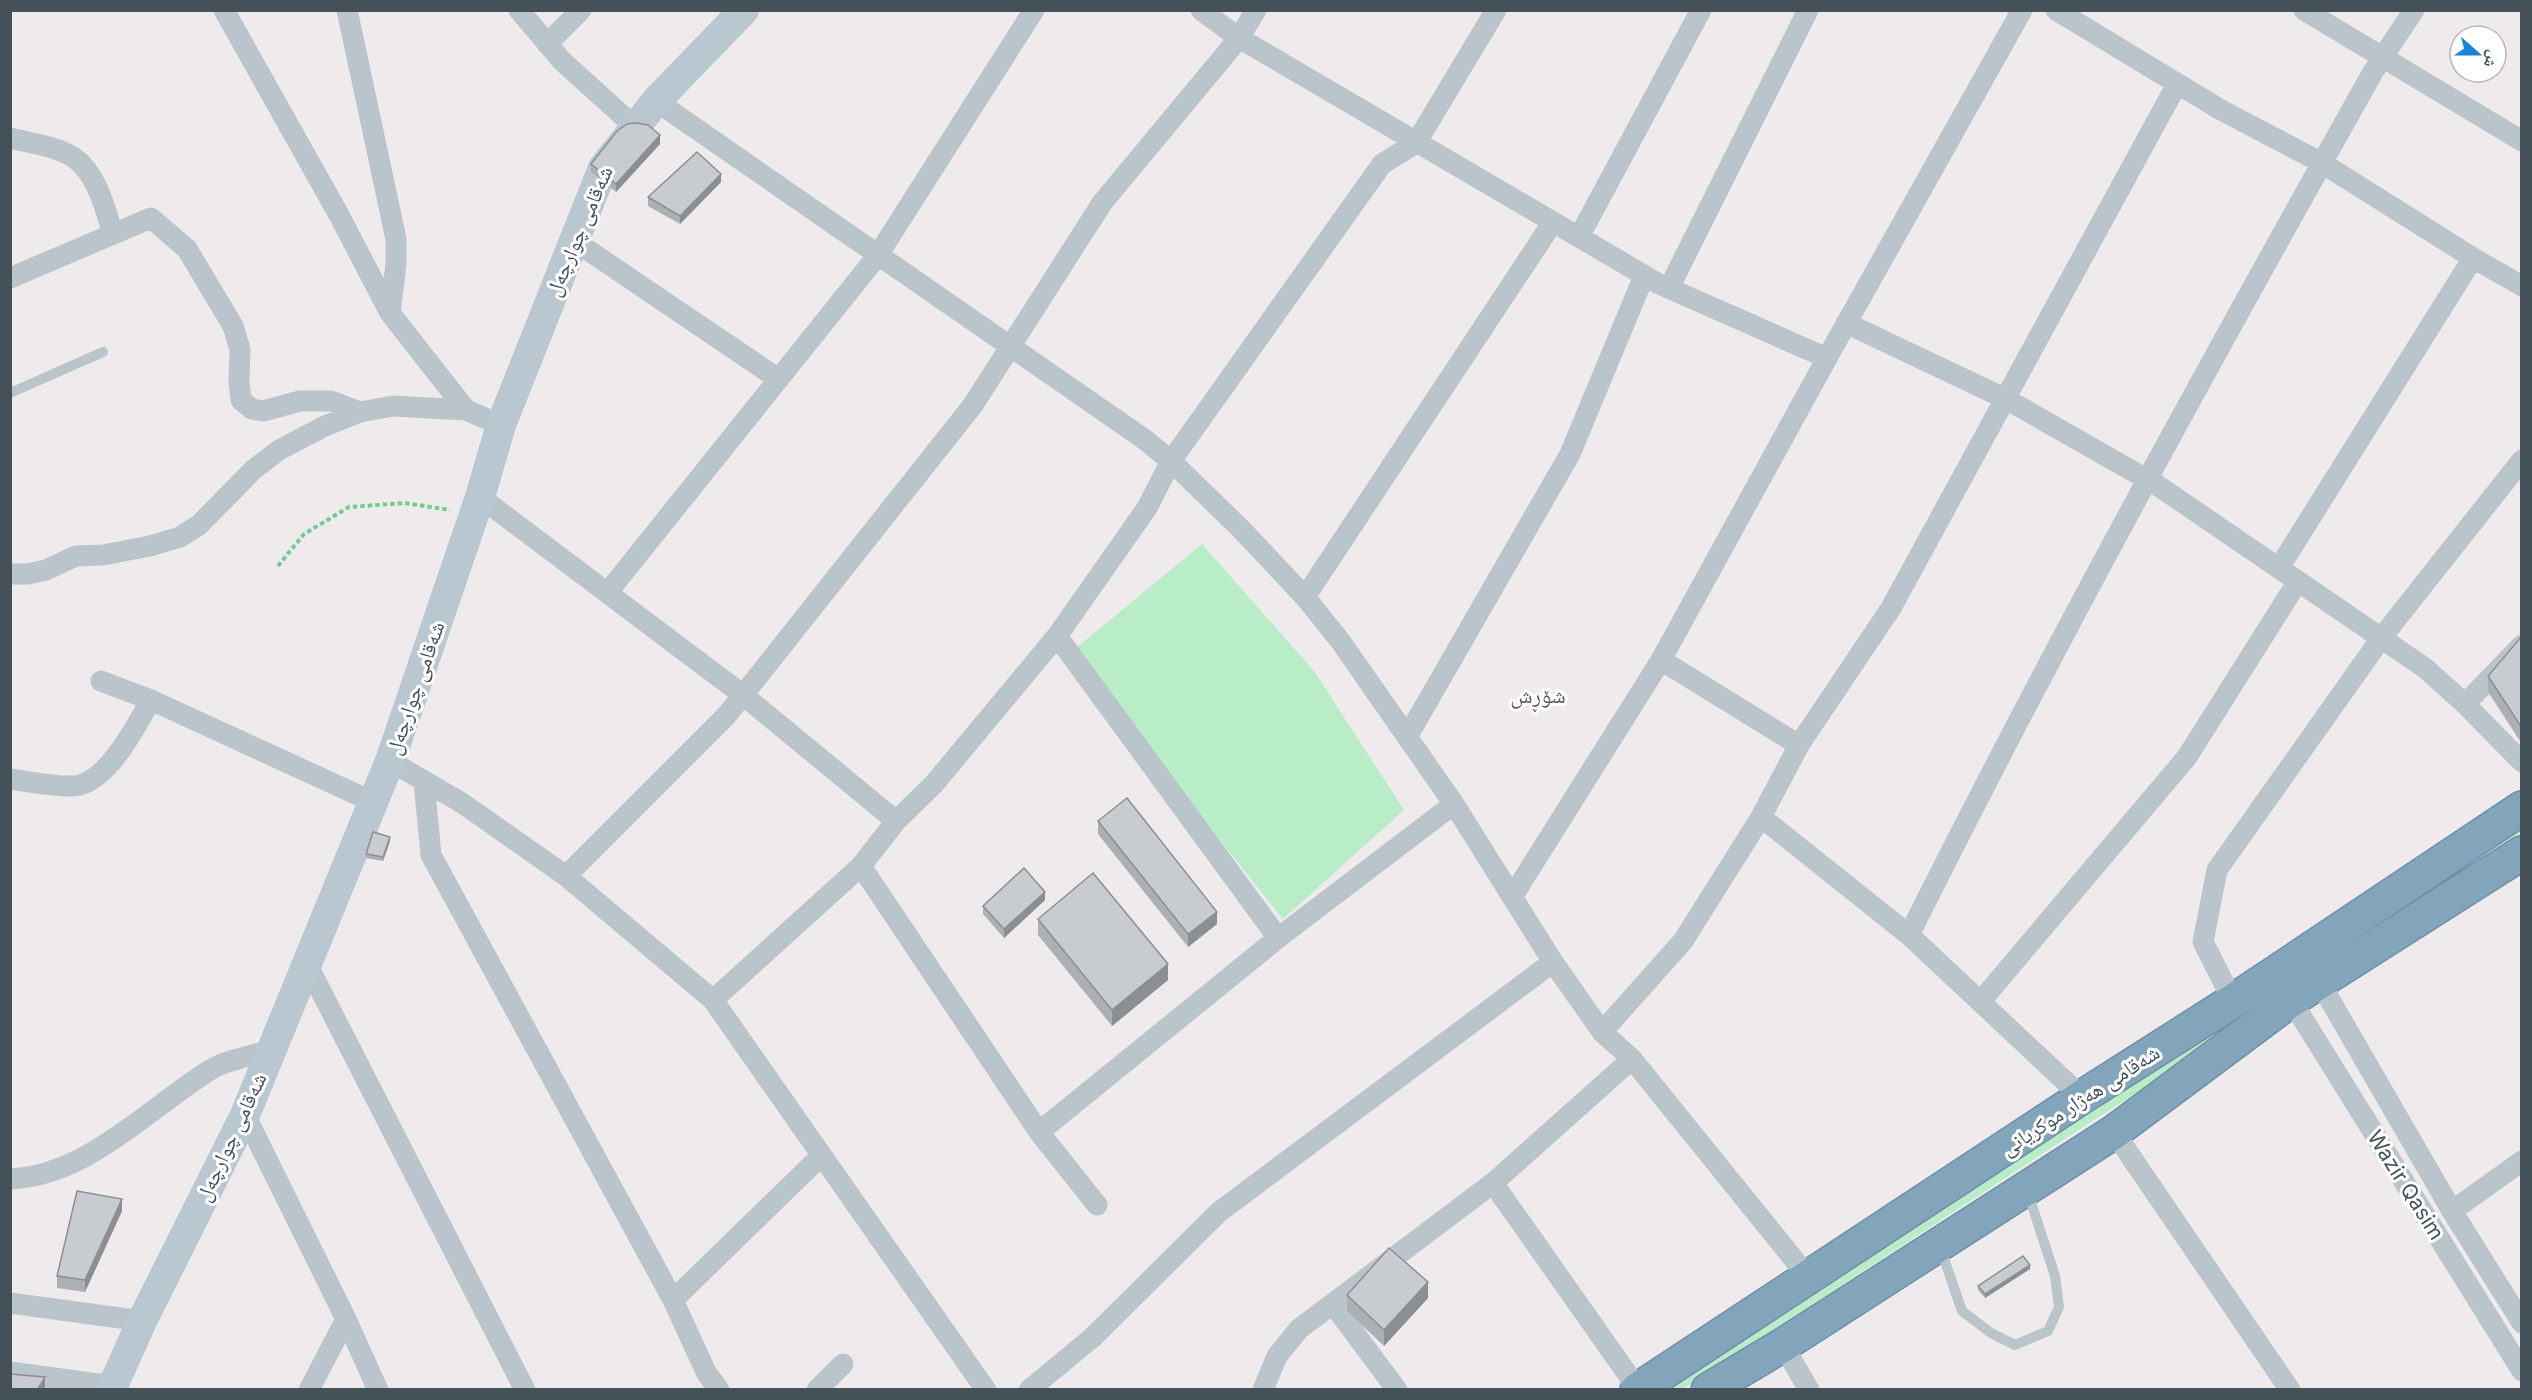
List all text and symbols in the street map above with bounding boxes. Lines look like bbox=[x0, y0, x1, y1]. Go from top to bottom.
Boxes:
north arrow bbox=[2448, 24, 2508, 84]
text: ش bbox=[2480, 48, 2504, 71]
street label: شەقامی چوارچەل bbox=[540, 162, 619, 300]
street label: شەقامی چوارچەل bbox=[381, 618, 450, 758]
district label: شۆڕش bbox=[1510, 682, 1566, 713]
street label: شەقامی ھەژار موکریانی bbox=[1996, 1039, 2164, 1161]
street label: شەقامی چوارچەل bbox=[190, 1069, 273, 1206]
street label: Wazir Qasim bbox=[2362, 1126, 2450, 1244]

